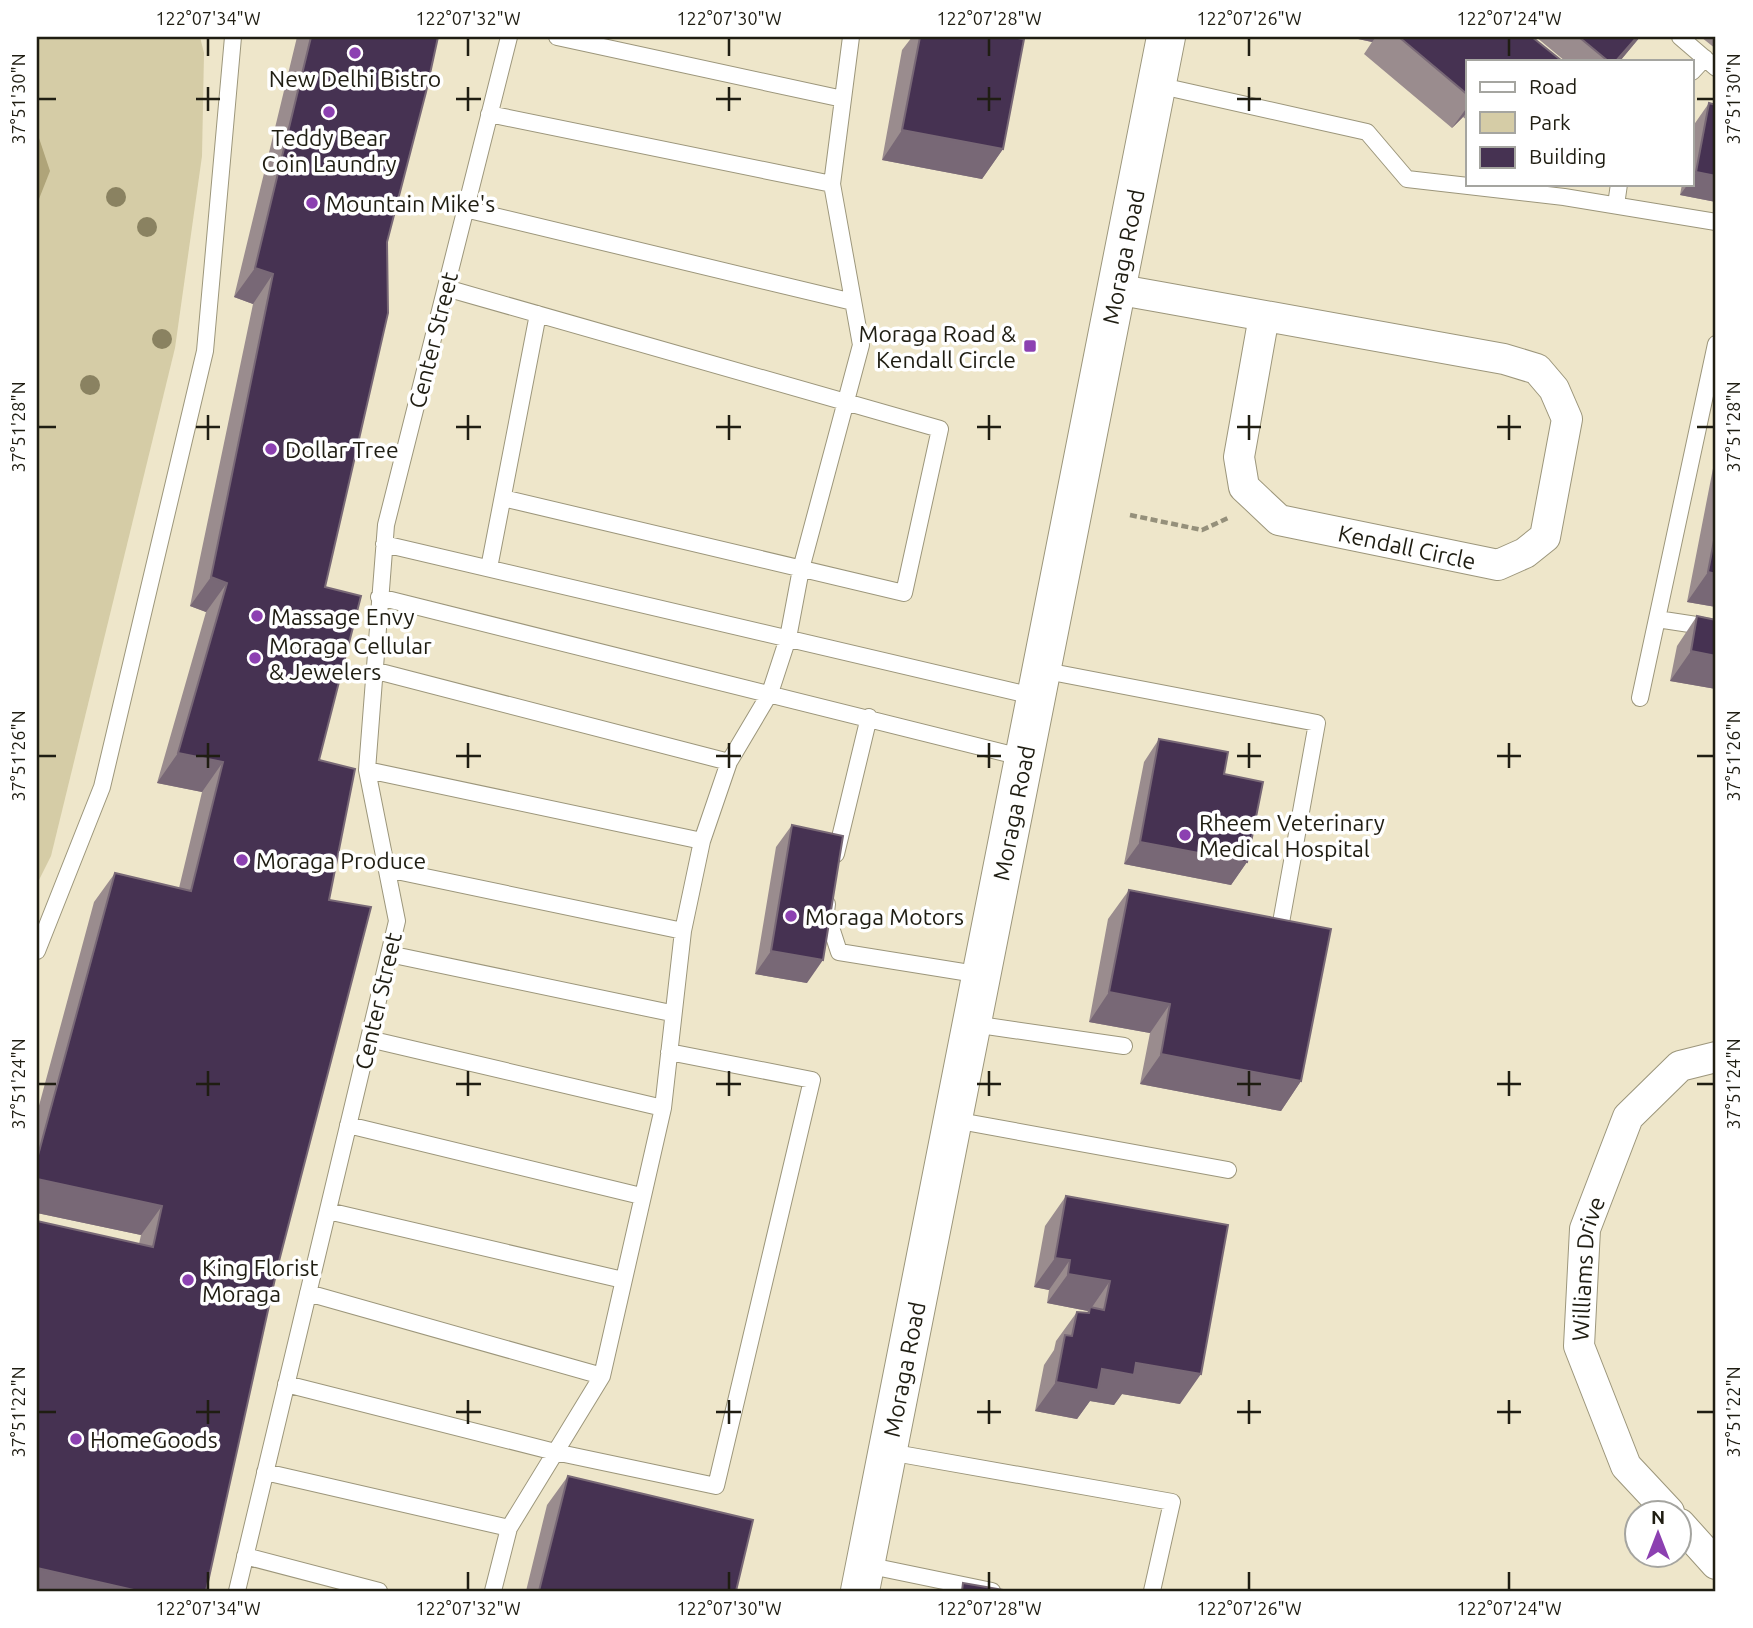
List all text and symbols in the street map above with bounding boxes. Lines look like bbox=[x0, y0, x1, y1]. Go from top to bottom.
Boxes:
text: 122°07'34"W bbox=[155, 8, 261, 28]
text: 122°07'32"W bbox=[415, 8, 521, 28]
text: 122°07'30"W bbox=[676, 8, 782, 28]
text: 122°07'28"W bbox=[936, 8, 1042, 28]
text: 122°07'26"W bbox=[1196, 8, 1302, 28]
text: 122°07'24"W bbox=[1456, 8, 1562, 28]
marker: New Delhi Bistro bbox=[347, 45, 363, 61]
text: 37°51'30"N bbox=[8, 53, 28, 145]
text: 37°51'30"N bbox=[1723, 53, 1743, 145]
legend bbox=[1466, 60, 1694, 186]
place label: New Delhi Bistro bbox=[269, 66, 441, 91]
text: Road bbox=[1529, 74, 1577, 98]
marker: Teddy Bear Coin Laundry bbox=[321, 104, 337, 120]
text: Park bbox=[1529, 110, 1571, 134]
place label: Teddy Bear Coin Laundry bbox=[261, 125, 397, 176]
text: Building bbox=[1529, 144, 1606, 168]
street label: Moraga Road bbox=[1097, 187, 1148, 326]
place label: Mountain Mike's bbox=[326, 191, 495, 216]
marker: Mountain Mike's bbox=[304, 195, 320, 211]
street label: Center Street bbox=[404, 269, 462, 411]
place label: Moraga Road & Kendall Circle bbox=[858, 321, 1016, 372]
marker: Moraga Road & Kendall Circle bbox=[1022, 338, 1038, 354]
text: 37°51'28"N bbox=[8, 381, 28, 473]
text: 37°51'28"N bbox=[1723, 381, 1743, 473]
place label: Dollar Tree bbox=[285, 437, 399, 462]
marker: Dollar Tree bbox=[263, 441, 279, 457]
street label: Kendall Circle bbox=[1336, 520, 1478, 574]
place label: Massage Envy bbox=[271, 604, 415, 629]
marker: Massage Envy bbox=[249, 608, 265, 624]
place label: Moraga Cellular & Jewelers bbox=[269, 633, 432, 684]
marker: Moraga Cellular & Jewelers bbox=[247, 650, 263, 666]
text: 37°51'26"N bbox=[8, 710, 28, 802]
text: 37°51'26"N bbox=[1723, 710, 1743, 802]
street label: Moraga Road bbox=[988, 743, 1039, 883]
place label: Rheem Veterinary Medical Hospital bbox=[1199, 810, 1385, 861]
marker: Rheem Veterinary Medical Hospital bbox=[1177, 827, 1193, 843]
place label: Moraga Produce bbox=[256, 848, 426, 873]
marker: Moraga Produce bbox=[234, 852, 250, 868]
place label: Moraga Motors bbox=[805, 904, 964, 929]
marker: Moraga Motors bbox=[783, 908, 799, 924]
street label: Center Street bbox=[350, 930, 406, 1072]
text: 37°51'24"N bbox=[8, 1038, 28, 1130]
text: 37°51'24"N bbox=[1723, 1038, 1743, 1130]
street label: Williams Drive bbox=[1567, 1193, 1609, 1342]
place label: King Florist Moraga bbox=[202, 1255, 319, 1306]
marker: King Florist Moraga bbox=[180, 1272, 196, 1288]
street label: Moraga Road bbox=[878, 1299, 929, 1439]
text: 37°51'22"N bbox=[8, 1366, 28, 1458]
text: 37°51'22"N bbox=[1723, 1366, 1743, 1458]
place label: HomeGoods bbox=[90, 1427, 218, 1452]
marker: HomeGoods bbox=[68, 1431, 84, 1447]
north arrow bbox=[1624, 1498, 1694, 1568]
text: N bbox=[1651, 1506, 1665, 1528]
text: 122°07'34"W bbox=[155, 1598, 261, 1618]
text: 122°07'32"W bbox=[415, 1598, 521, 1618]
text: 122°07'30"W bbox=[676, 1598, 782, 1618]
text: 122°07'28"W bbox=[936, 1598, 1042, 1618]
text: 122°07'26"W bbox=[1196, 1598, 1302, 1618]
text: 122°07'24"W bbox=[1456, 1598, 1562, 1618]

